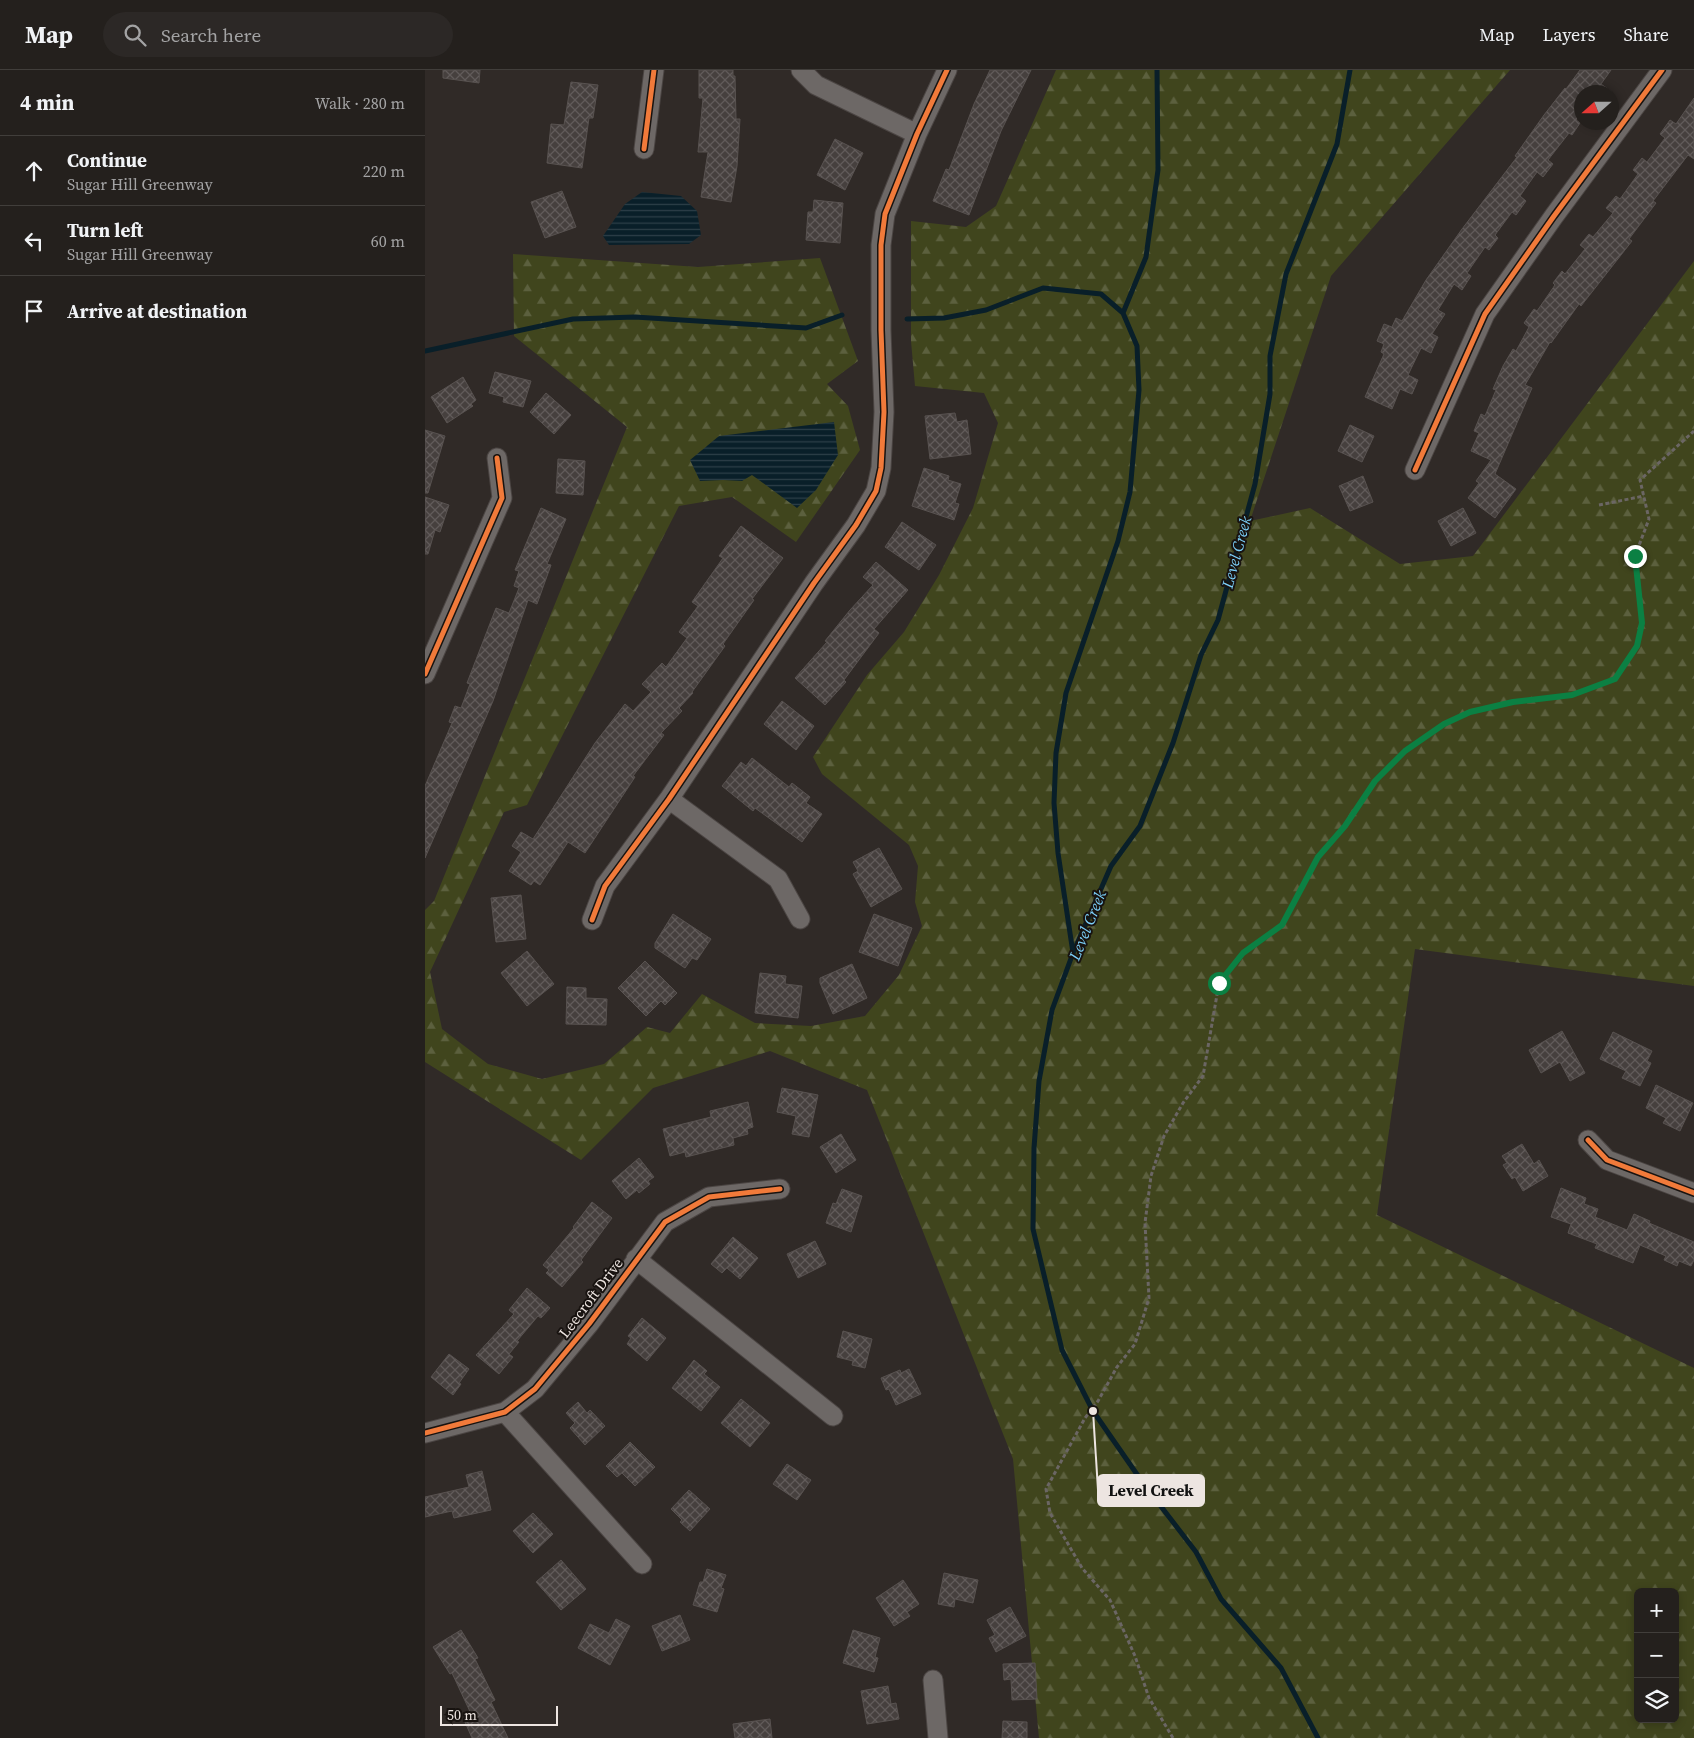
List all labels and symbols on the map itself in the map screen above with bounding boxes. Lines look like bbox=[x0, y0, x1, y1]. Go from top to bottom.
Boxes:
north arrow bbox=[1574, 85, 1619, 130]
water label: Level Creek bbox=[1216, 513, 1256, 591]
route end bbox=[1624, 545, 1647, 568]
water label: Level Creek bbox=[1063, 886, 1111, 964]
route start bbox=[1208, 972, 1231, 995]
street label: Leecroft Drive bbox=[554, 1253, 628, 1342]
callout: Level Creek bbox=[1098, 1475, 1204, 1506]
text: Level Creek bbox=[1108, 1479, 1194, 1501]
scale bar bbox=[440, 1703, 557, 1726]

